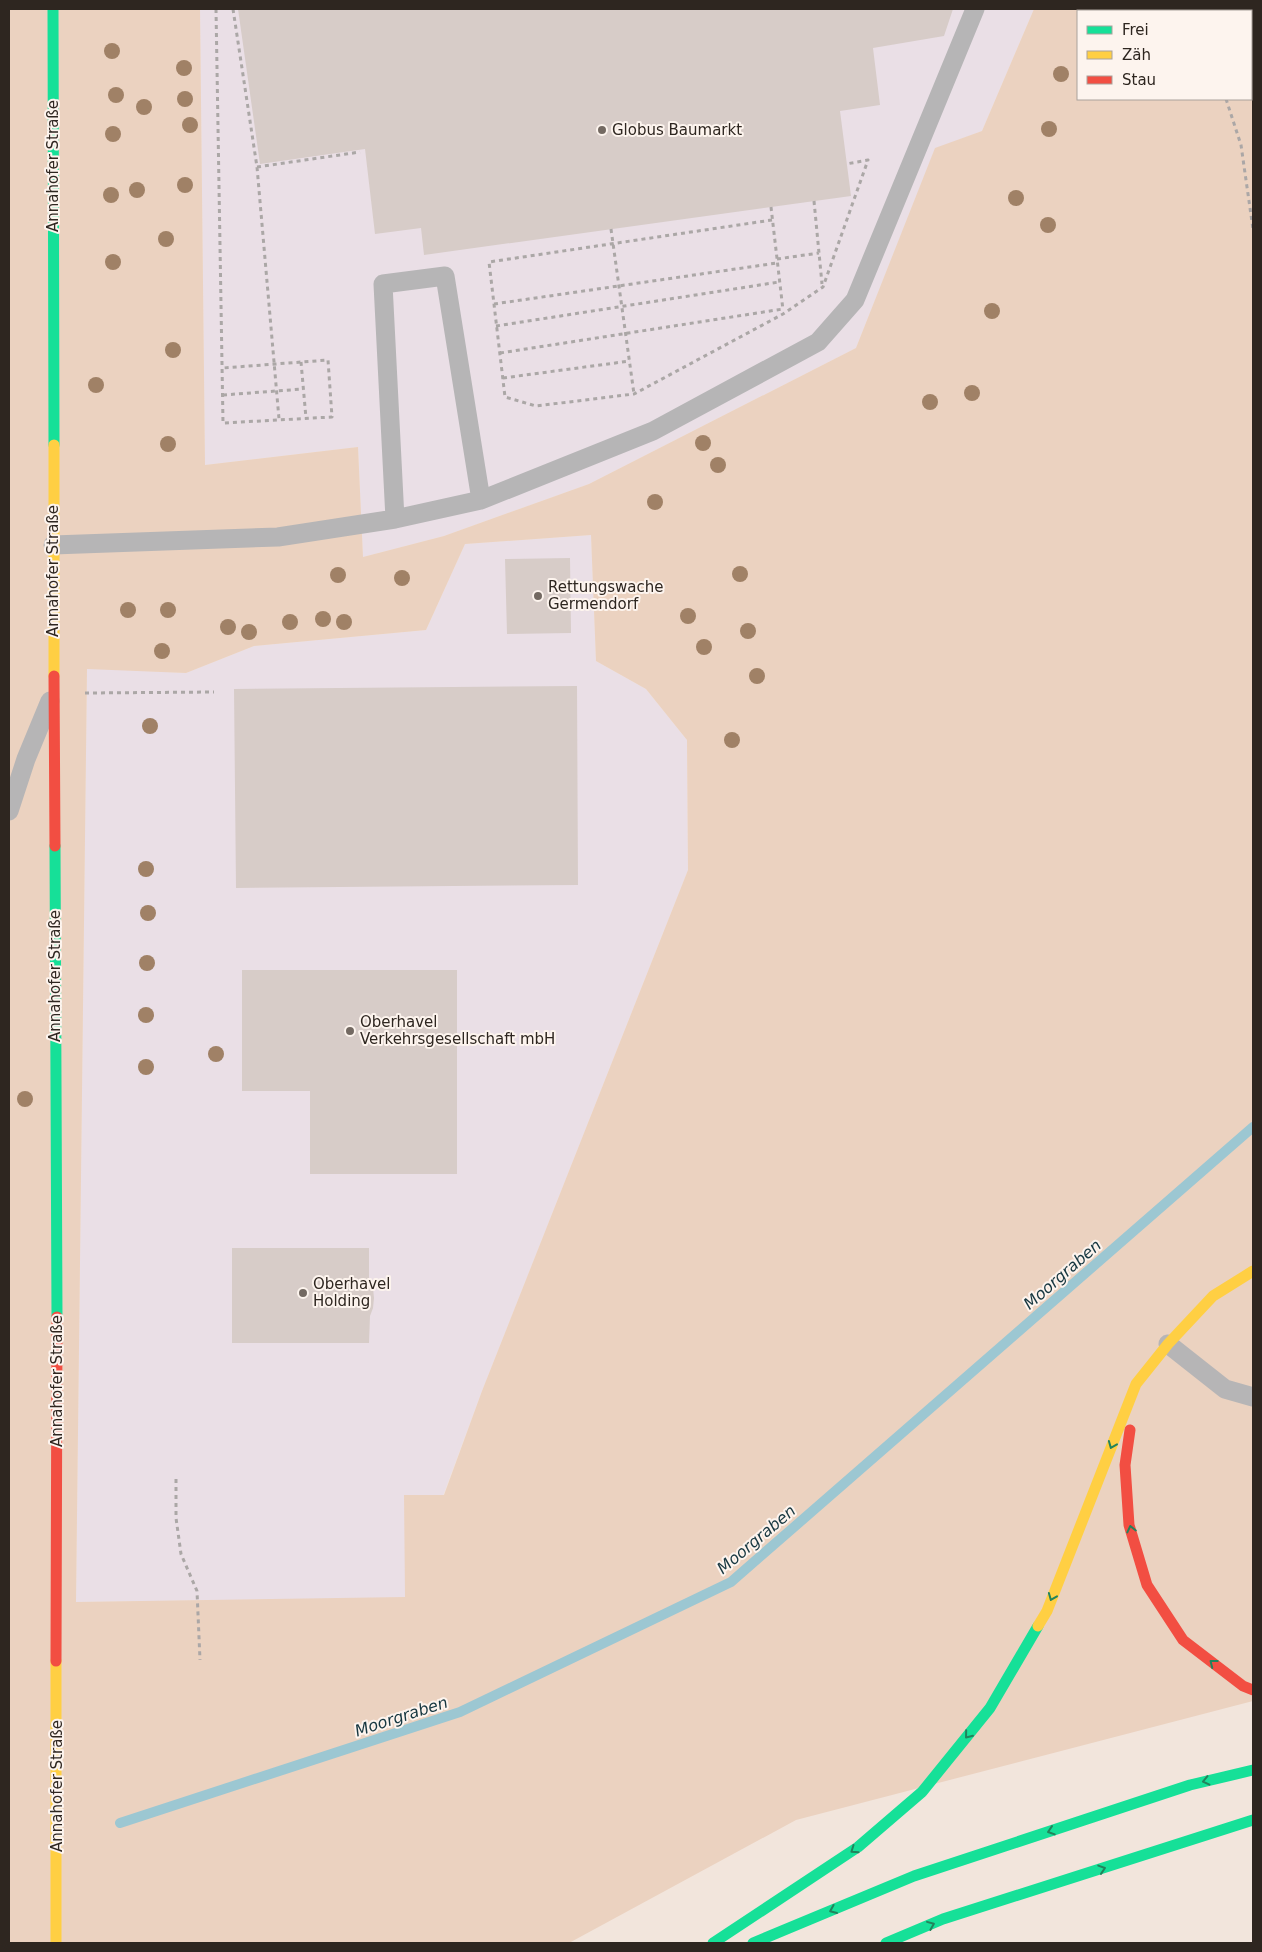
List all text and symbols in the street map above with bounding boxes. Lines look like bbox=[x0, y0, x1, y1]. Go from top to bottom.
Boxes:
legend bbox=[1077, 10, 1252, 100]
text: Frei bbox=[1122, 21, 1149, 39]
text: Zäh bbox=[1122, 46, 1151, 64]
text: Stau bbox=[1122, 71, 1156, 89]
street label: Annahofer Straße bbox=[44, 100, 62, 232]
place label: Globus Baumarkt bbox=[612, 121, 742, 139]
marker: Globus Baumarkt bbox=[596, 124, 608, 136]
street label: Annahofer Straße bbox=[44, 505, 62, 637]
place label: Rettungswache Germendorf bbox=[548, 578, 664, 613]
marker: Rettungswache Germendorf bbox=[532, 590, 544, 602]
street label: Annahofer Straße bbox=[46, 910, 64, 1042]
place label: Oberhavel Verkehrsgesellschaft mbH bbox=[360, 1013, 555, 1048]
marker: Oberhavel Verkehrsgesellschaft mbH bbox=[344, 1025, 356, 1037]
water label: Moorgraben bbox=[1020, 1236, 1105, 1313]
place label: Oberhavel Holding bbox=[313, 1275, 390, 1310]
marker: Oberhavel Holding bbox=[297, 1287, 309, 1299]
street label: Annahofer Straße bbox=[48, 1315, 66, 1447]
one-way arrow bbox=[1108, 1441, 1118, 1449]
water label: Moorgraben bbox=[713, 1501, 799, 1578]
one-way arrow bbox=[1126, 1524, 1137, 1533]
one-way arrow bbox=[1048, 1592, 1059, 1601]
one-way arrow bbox=[1209, 1660, 1219, 1669]
water label: Moorgraben bbox=[352, 1693, 450, 1740]
street label: Annahofer Straße bbox=[48, 1720, 66, 1852]
one-way arrow bbox=[966, 1729, 974, 1738]
one-way arrow bbox=[1202, 1776, 1210, 1786]
one-way arrow bbox=[1047, 1825, 1056, 1835]
one-way arrow bbox=[850, 1844, 860, 1853]
one-way arrow bbox=[1097, 1864, 1106, 1874]
one-way arrow bbox=[829, 1904, 838, 1914]
one-way arrow bbox=[926, 1920, 935, 1931]

